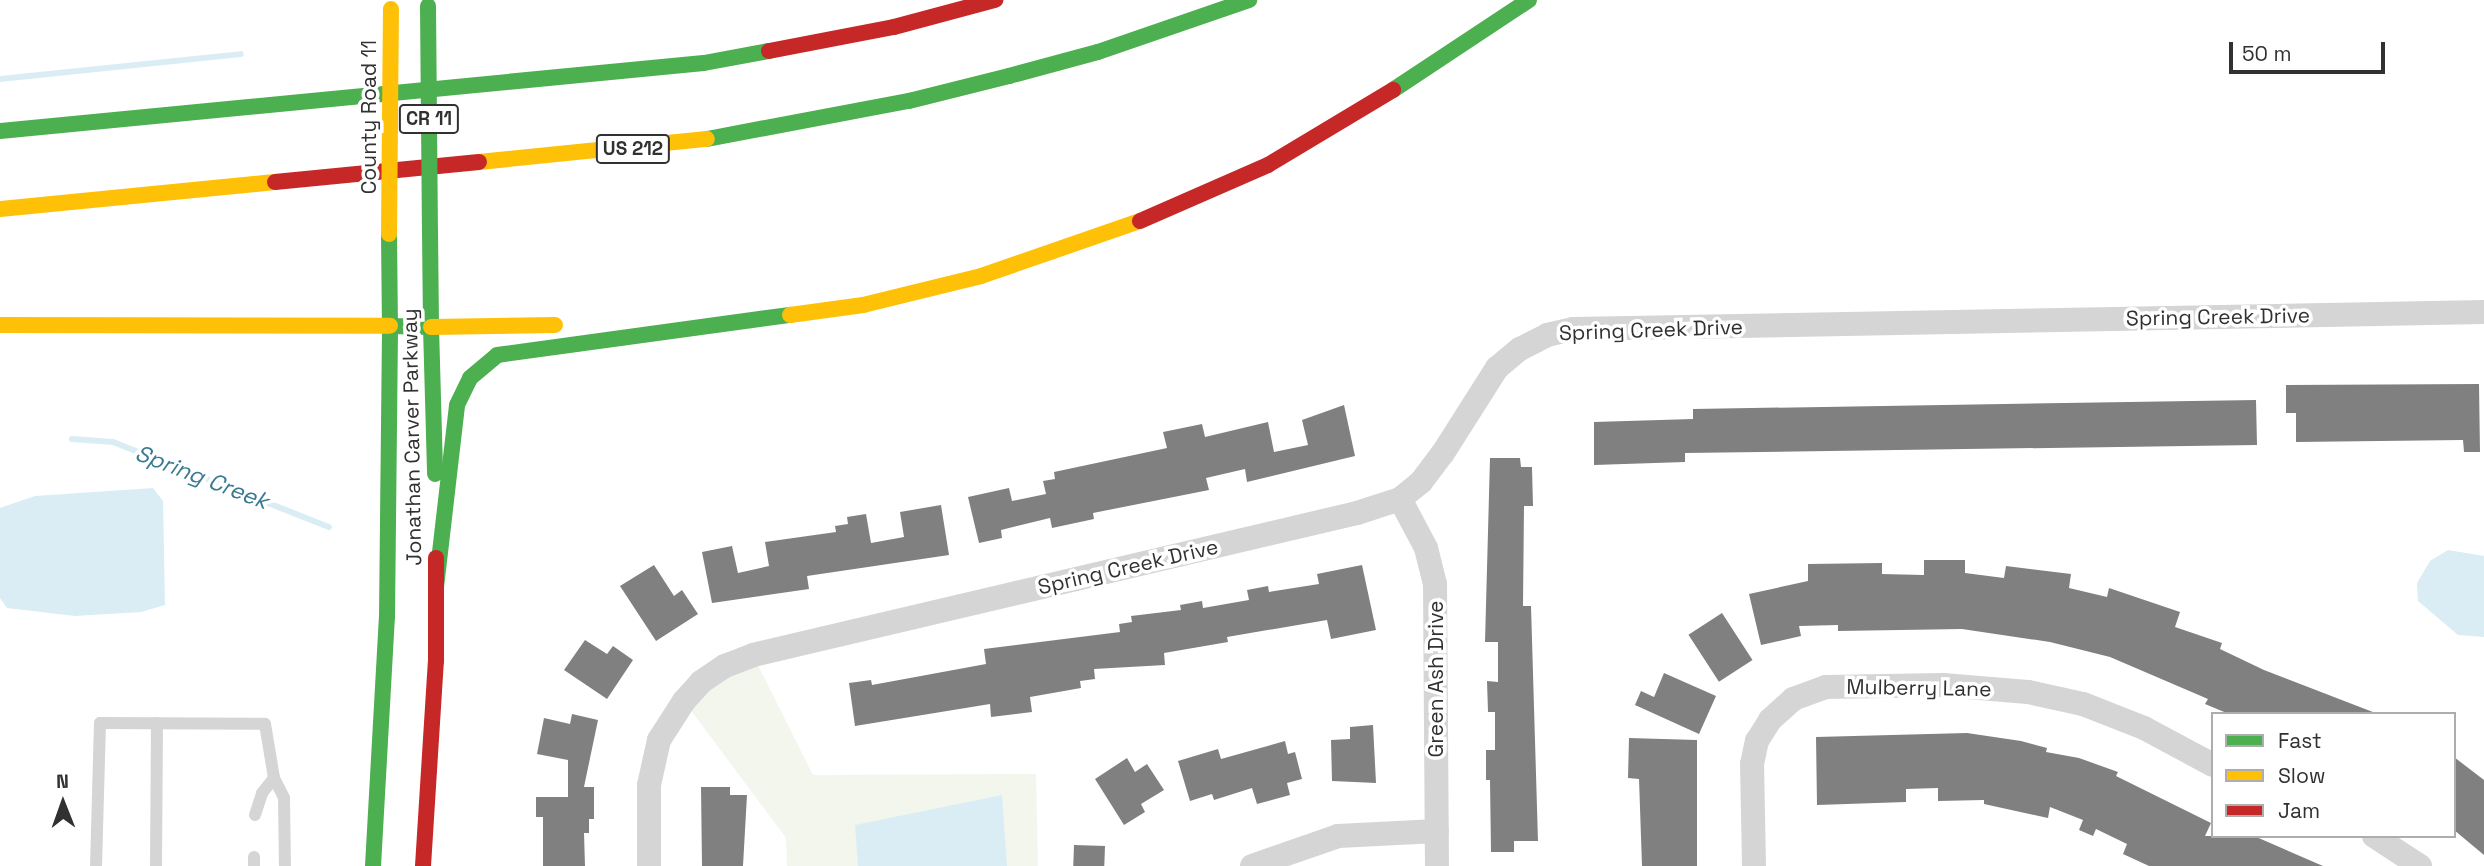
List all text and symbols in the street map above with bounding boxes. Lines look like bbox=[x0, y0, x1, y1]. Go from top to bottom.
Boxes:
scale bar bbox=[2232, 28, 2388, 72]
street label: County Road 11 bbox=[356, 40, 382, 194]
text: 50 m bbox=[2242, 40, 2292, 67]
road number: CR 11 bbox=[398, 104, 460, 134]
road number: US 212 bbox=[594, 134, 672, 164]
street label: Spring Creek Drive bbox=[2126, 303, 2310, 331]
street label: Jonathan Carver Parkway bbox=[397, 308, 427, 566]
street label: Spring Creek Drive bbox=[1559, 314, 1743, 346]
water label: Spring Creek bbox=[131, 439, 273, 515]
street label: Spring Creek Drive bbox=[1035, 534, 1221, 600]
street label: Green Ash Drive bbox=[1423, 600, 1449, 758]
street label: Mulberry Lane bbox=[1846, 674, 1992, 702]
legend bbox=[2211, 712, 2456, 838]
text: Fast bbox=[2278, 727, 2322, 754]
text: Slow bbox=[2278, 762, 2326, 789]
north arrow bbox=[28, 768, 98, 838]
text: N bbox=[56, 769, 69, 794]
text: Jam bbox=[2278, 797, 2320, 824]

